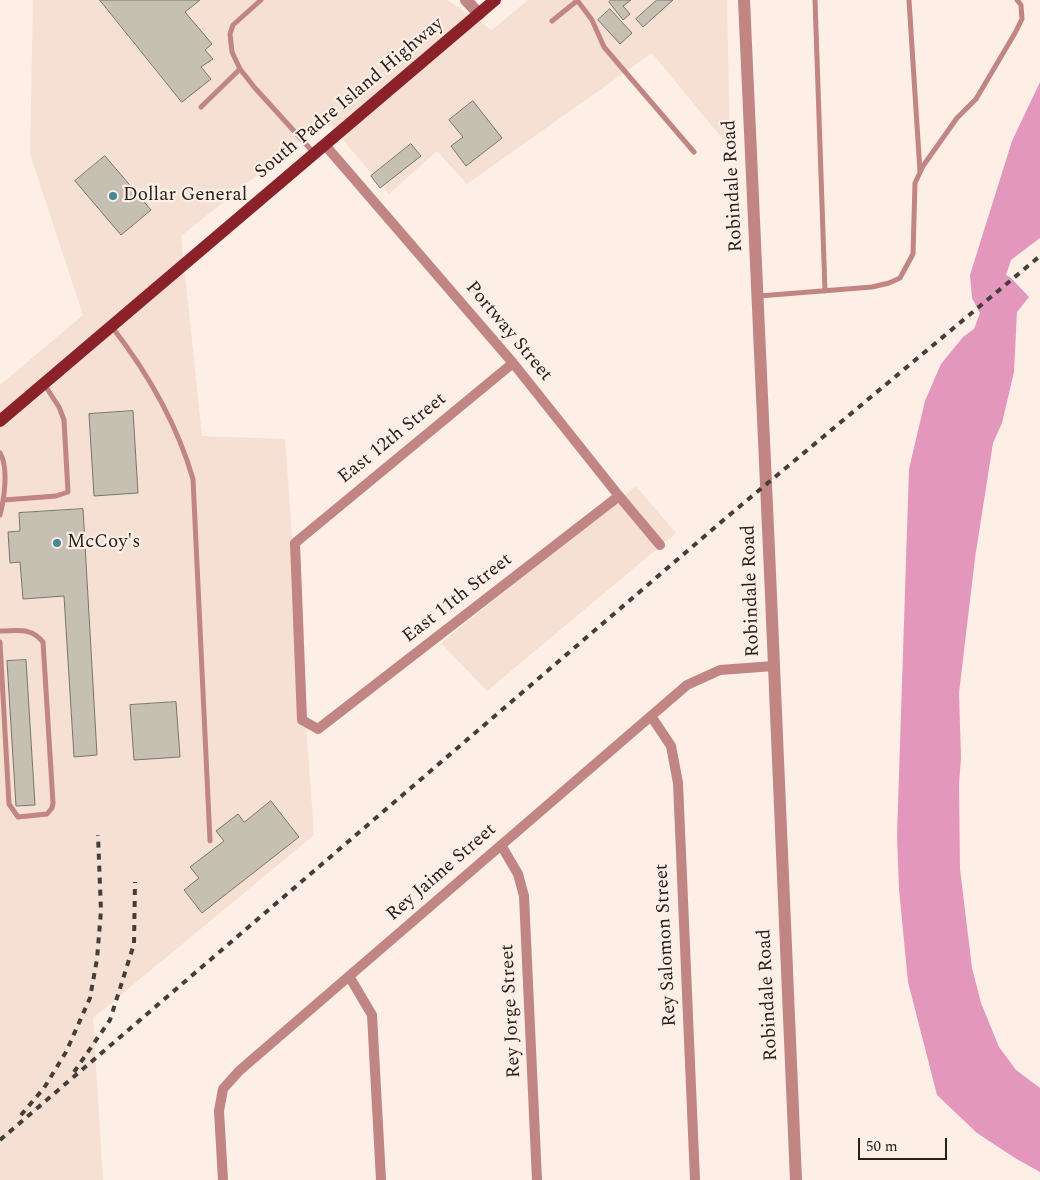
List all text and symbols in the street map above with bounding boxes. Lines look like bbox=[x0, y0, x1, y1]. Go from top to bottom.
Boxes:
street label: South Padre Island Highway bbox=[251, 13, 449, 185]
street label: Robindale Road bbox=[719, 119, 749, 253]
place label: Dollar General bbox=[123, 185, 247, 207]
marker: Dollar General bbox=[107, 190, 119, 202]
street label: Portway Street bbox=[460, 277, 556, 387]
street label: East 12th Street bbox=[334, 388, 452, 490]
street label: Robindale Road bbox=[738, 524, 766, 658]
place label: McCoy's bbox=[67, 532, 140, 554]
marker: McCoy's bbox=[51, 537, 63, 549]
street label: East 11th Street bbox=[399, 549, 517, 649]
street label: Rey Jaime Street bbox=[383, 819, 501, 927]
street label: Rey Salomon Street bbox=[651, 863, 683, 1027]
street label: Robindale Road bbox=[754, 928, 784, 1062]
street label: Rey Jorge Street bbox=[497, 943, 527, 1079]
scale bar bbox=[860, 1128, 949, 1160]
text: 50 m bbox=[866, 1135, 898, 1158]

